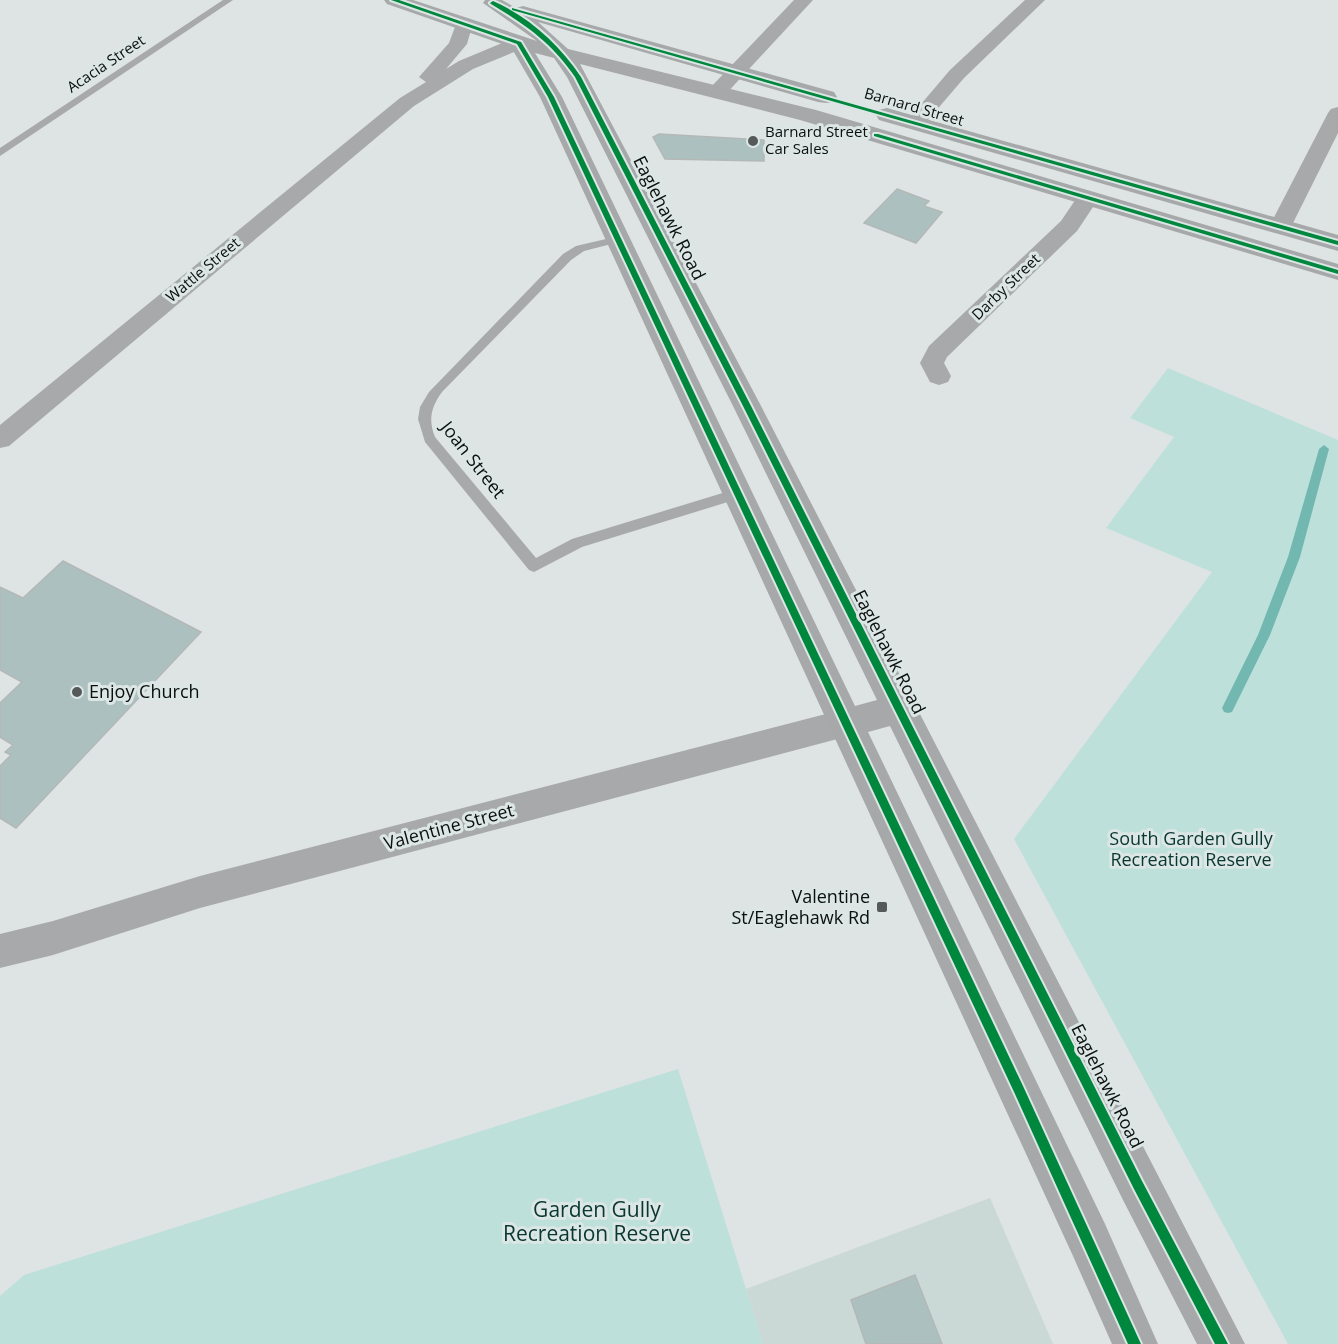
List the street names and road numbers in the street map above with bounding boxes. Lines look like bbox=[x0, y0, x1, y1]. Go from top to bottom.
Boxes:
street label: Acacia Street bbox=[62, 30, 148, 97]
street label: Barnard Street bbox=[862, 82, 966, 130]
street label: Eaglehawk Road bbox=[628, 151, 712, 284]
street label: Wattle Street bbox=[161, 232, 244, 306]
street label: Darby Street bbox=[967, 249, 1044, 324]
street label: Joan Street bbox=[435, 414, 511, 503]
street label: Eaglehawk Road bbox=[848, 585, 932, 718]
street label: Valentine Street bbox=[381, 797, 516, 855]
street label: Eaglehawk Road bbox=[1066, 1019, 1150, 1152]

